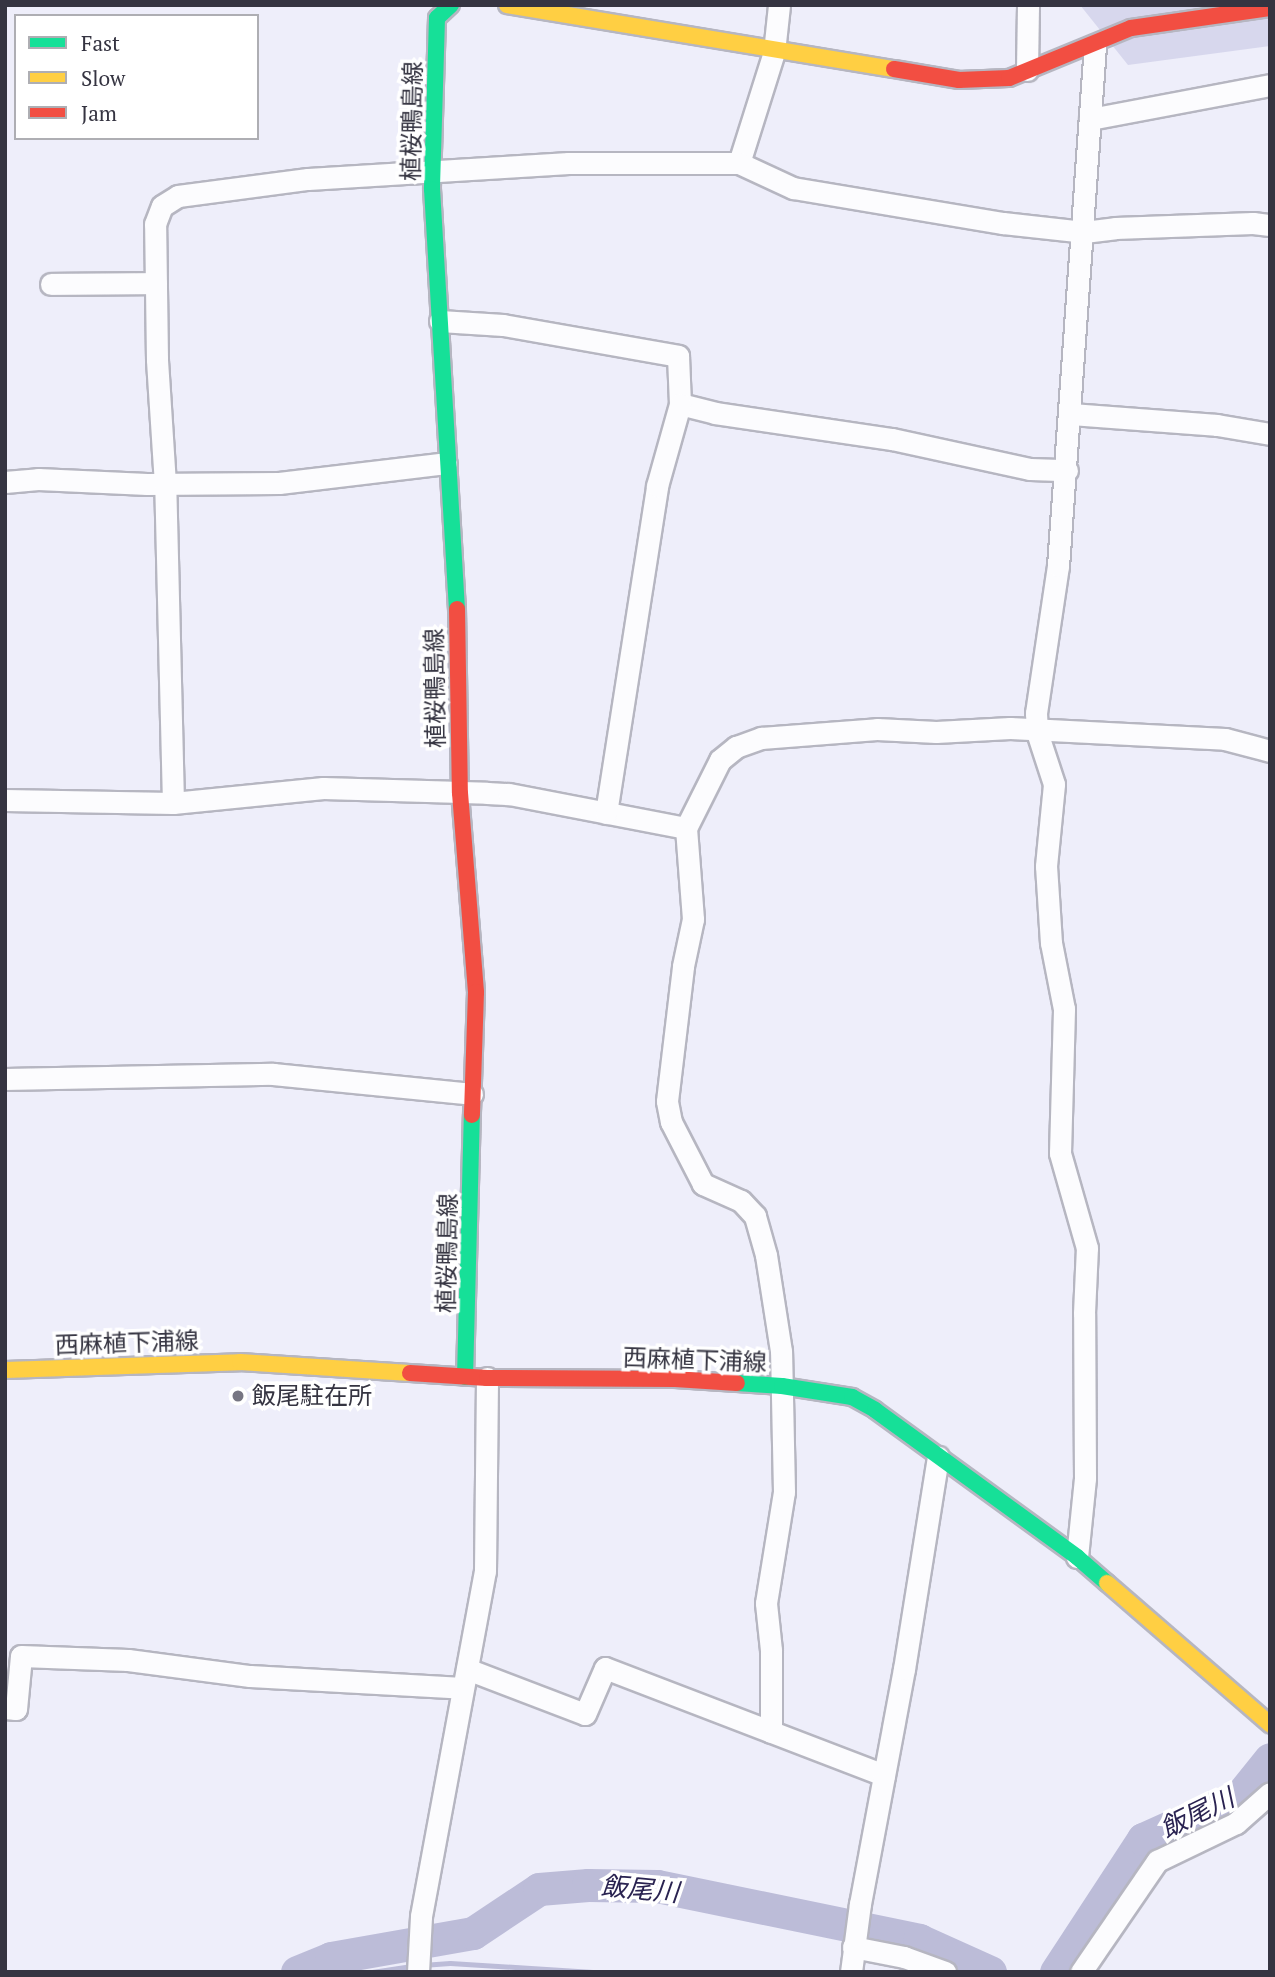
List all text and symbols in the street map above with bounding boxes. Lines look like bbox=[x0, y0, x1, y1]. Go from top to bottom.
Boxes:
legend bbox=[14, 14, 259, 140]
text: Fast bbox=[81, 29, 120, 57]
street label: 植桜鴨島線 bbox=[397, 61, 427, 181]
text: Slow bbox=[81, 64, 125, 92]
text: Jam bbox=[81, 99, 117, 127]
street label: 植桜鴨島線 bbox=[420, 628, 450, 748]
street label: 植桜鴨島線 bbox=[432, 1193, 462, 1313]
street label: 西麻植下浦線 bbox=[55, 1326, 199, 1360]
street label: 西麻植下浦線 bbox=[623, 1343, 767, 1377]
place label: 飯尾駐在所 bbox=[252, 1382, 372, 1410]
marker: 飯尾駐在所 bbox=[230, 1388, 246, 1404]
water label: 飯尾川 bbox=[1155, 1782, 1239, 1844]
water label: 飯尾川 bbox=[600, 1870, 680, 1908]

